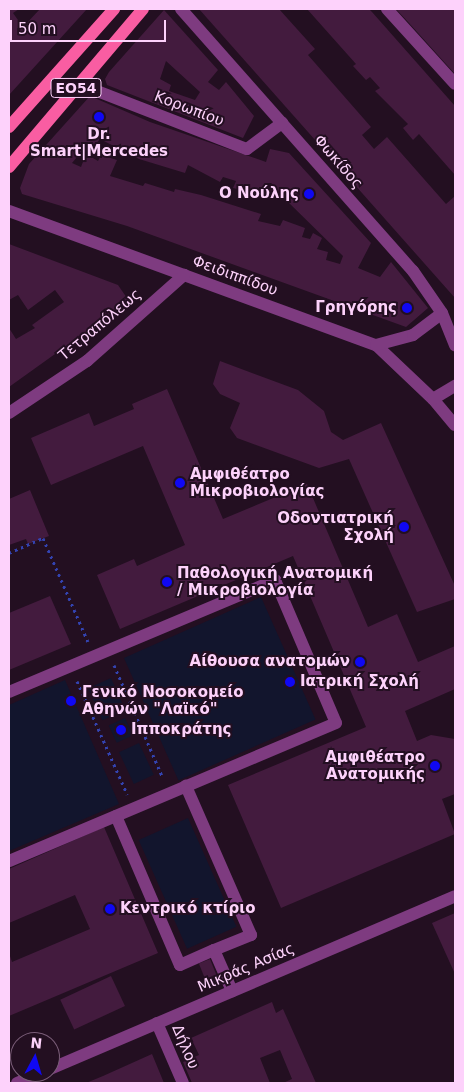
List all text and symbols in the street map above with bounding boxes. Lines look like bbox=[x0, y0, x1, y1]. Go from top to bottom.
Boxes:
scale bar bbox=[12, 10, 169, 42]
text: 50 m bbox=[18, 20, 56, 38]
road number: ΕΟ54 bbox=[50, 76, 102, 100]
street label: Κορωπίου bbox=[152, 88, 226, 130]
marker: Dr. Smart|Mercedes bbox=[93, 111, 105, 123]
place label: Dr. Smart|Mercedes bbox=[30, 125, 168, 160]
street label: Φωκίδος bbox=[310, 131, 366, 193]
place label: Ο Νούλης bbox=[219, 185, 299, 203]
marker: Ο Νούλης bbox=[303, 188, 315, 200]
street label: Φειδιππίδου bbox=[190, 252, 280, 300]
street label: Τετραπόλεως bbox=[55, 285, 145, 365]
place label: Γρηγόρης bbox=[315, 299, 397, 317]
marker: Γρηγόρης bbox=[401, 302, 413, 314]
place label: Αμφιθέατρο Μικροβιολογίας bbox=[190, 465, 324, 500]
marker: Αμφιθέατρο Μικροβιολογίας bbox=[174, 477, 186, 489]
place label: Οδοντιατρική Σχολή bbox=[277, 509, 394, 544]
marker: Οδοντιατρική Σχολή bbox=[398, 521, 410, 533]
place label: Παθολογική Ανατομική / Μικροβιολογία bbox=[177, 564, 373, 599]
marker: Παθολογική Ανατομική / Μικροβιολογία bbox=[161, 576, 173, 588]
place label: Αίθουσα ανατομών bbox=[190, 653, 350, 671]
marker: Αίθουσα ανατομών bbox=[354, 656, 366, 668]
place label: Ιατρική Σχολή bbox=[300, 673, 419, 691]
marker: Ιατρική Σχολή bbox=[284, 676, 296, 688]
place label: Γενικό Νοσοκομείο Αθηνών "Λαϊκό" bbox=[82, 683, 243, 718]
marker: Γενικό Νοσοκομείο Αθηνών "Λαϊκό" bbox=[64, 694, 78, 708]
place label: Ιπποκράτης bbox=[131, 721, 231, 739]
marker: Ιπποκράτης bbox=[115, 724, 127, 736]
place label: Αμφιθέατρο Ανατομικής bbox=[325, 748, 425, 783]
marker: Αμφιθέατρο Ανατομικής bbox=[429, 760, 441, 772]
place label: Κεντρικό κτίριο bbox=[120, 900, 255, 918]
marker: Κεντρικό κτίριο bbox=[104, 903, 116, 915]
street label: Μικράς Ασίας bbox=[195, 940, 297, 996]
street label: Δήλου bbox=[168, 1022, 202, 1072]
north arrow bbox=[10, 1032, 60, 1082]
text: N bbox=[30, 1035, 43, 1052]

